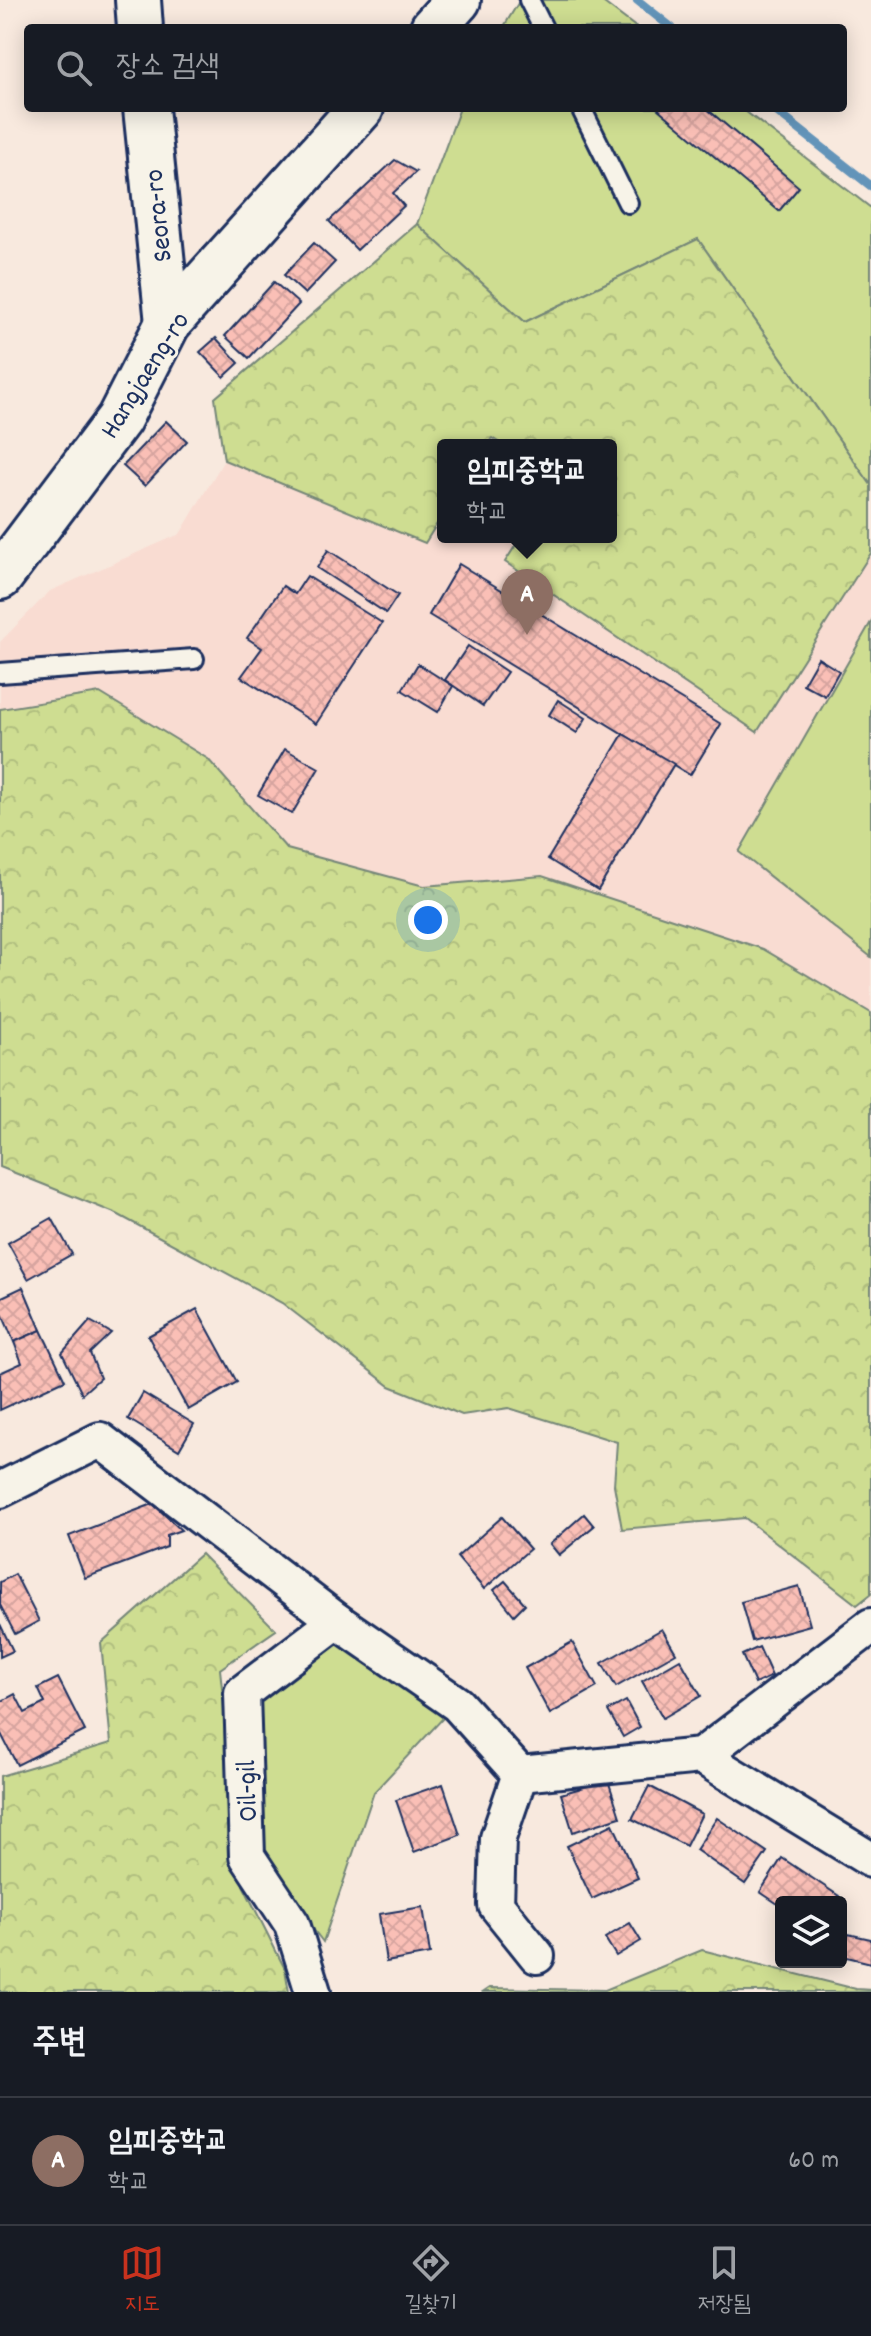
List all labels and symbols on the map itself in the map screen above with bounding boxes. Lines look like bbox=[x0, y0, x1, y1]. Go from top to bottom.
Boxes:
street label: Seora-ro bbox=[136, 167, 186, 264]
street label: Hangjaeng-ro bbox=[92, 305, 202, 448]
pin: A bbox=[501, 569, 553, 635]
your location bbox=[408, 900, 448, 940]
street label: Oil-gil bbox=[229, 1759, 271, 1822]

